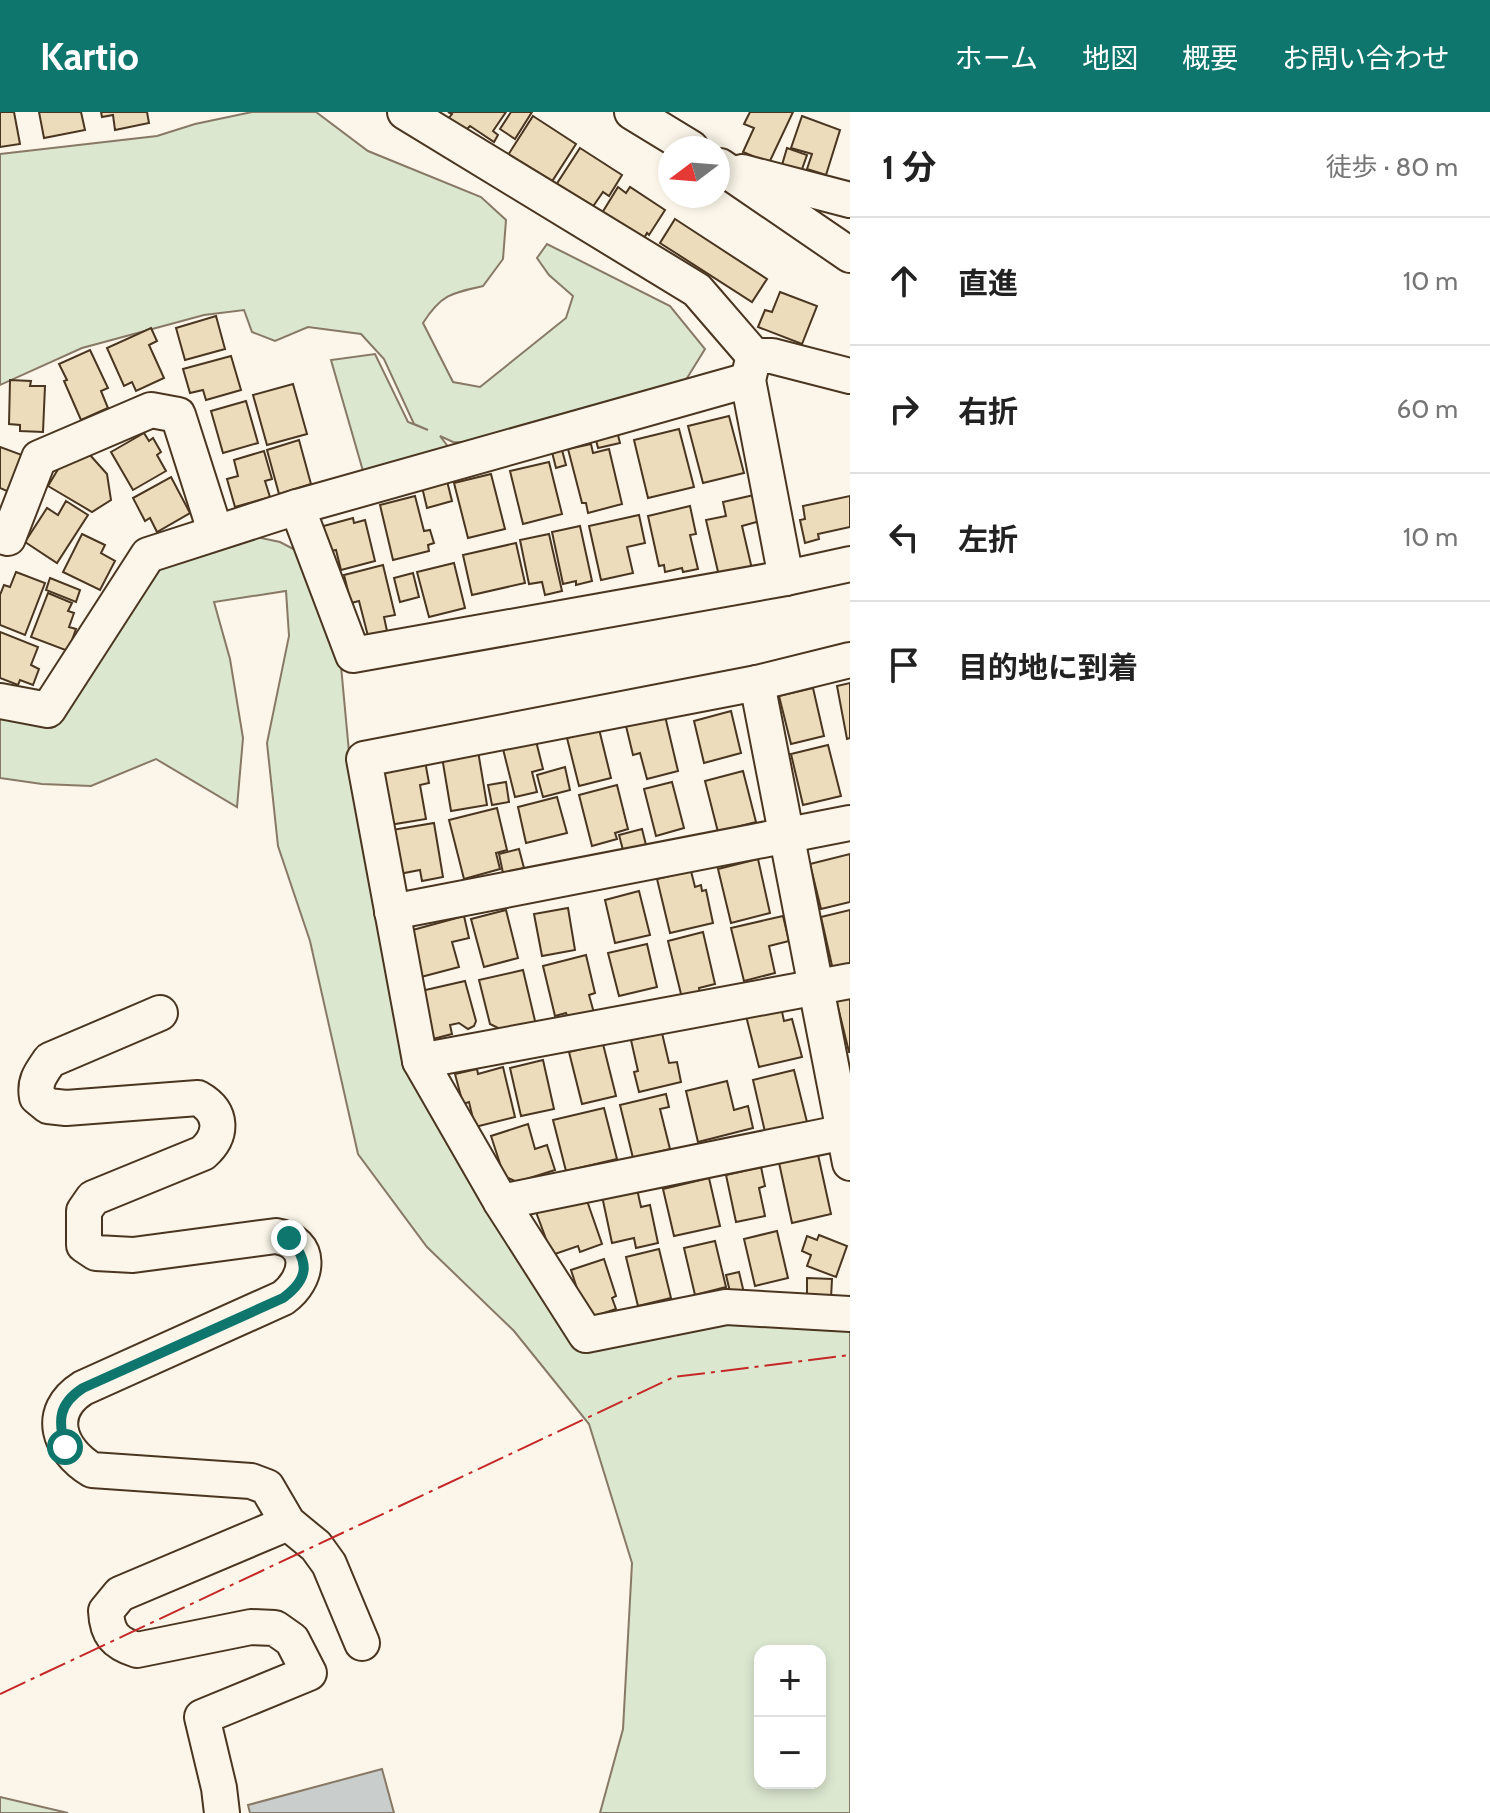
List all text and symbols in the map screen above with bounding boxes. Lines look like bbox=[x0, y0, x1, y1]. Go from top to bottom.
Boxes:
text: Kartio bbox=[40, 33, 139, 80]
text: ホーム bbox=[955, 41, 1038, 75]
text: 地図 bbox=[1082, 41, 1138, 75]
text: 概要 bbox=[1182, 41, 1238, 75]
text: お問い合わせ bbox=[1282, 41, 1450, 75]
north arrow bbox=[658, 136, 730, 208]
text: 1 分 bbox=[882, 146, 936, 188]
text: 徒歩 · 80 m bbox=[1326, 151, 1458, 183]
icon: ahead bbox=[882, 259, 926, 303]
text: 直進 bbox=[958, 265, 1018, 302]
text: 10 m bbox=[1403, 265, 1458, 297]
icon: right bbox=[882, 387, 926, 431]
text: 右折 bbox=[958, 393, 1018, 430]
text: 60 m bbox=[1396, 393, 1458, 425]
icon: left bbox=[882, 515, 926, 559]
text: 左折 bbox=[958, 521, 1018, 558]
text: 10 m bbox=[1403, 521, 1458, 553]
icon: arrive bbox=[882, 643, 926, 687]
text: 目的地に到着 bbox=[958, 649, 1138, 686]
route end bbox=[271, 1220, 307, 1256]
route start bbox=[47, 1429, 83, 1465]
map controls bbox=[754, 1645, 826, 1789]
button: + bbox=[754, 1645, 826, 1717]
button: − bbox=[754, 1717, 826, 1789]

